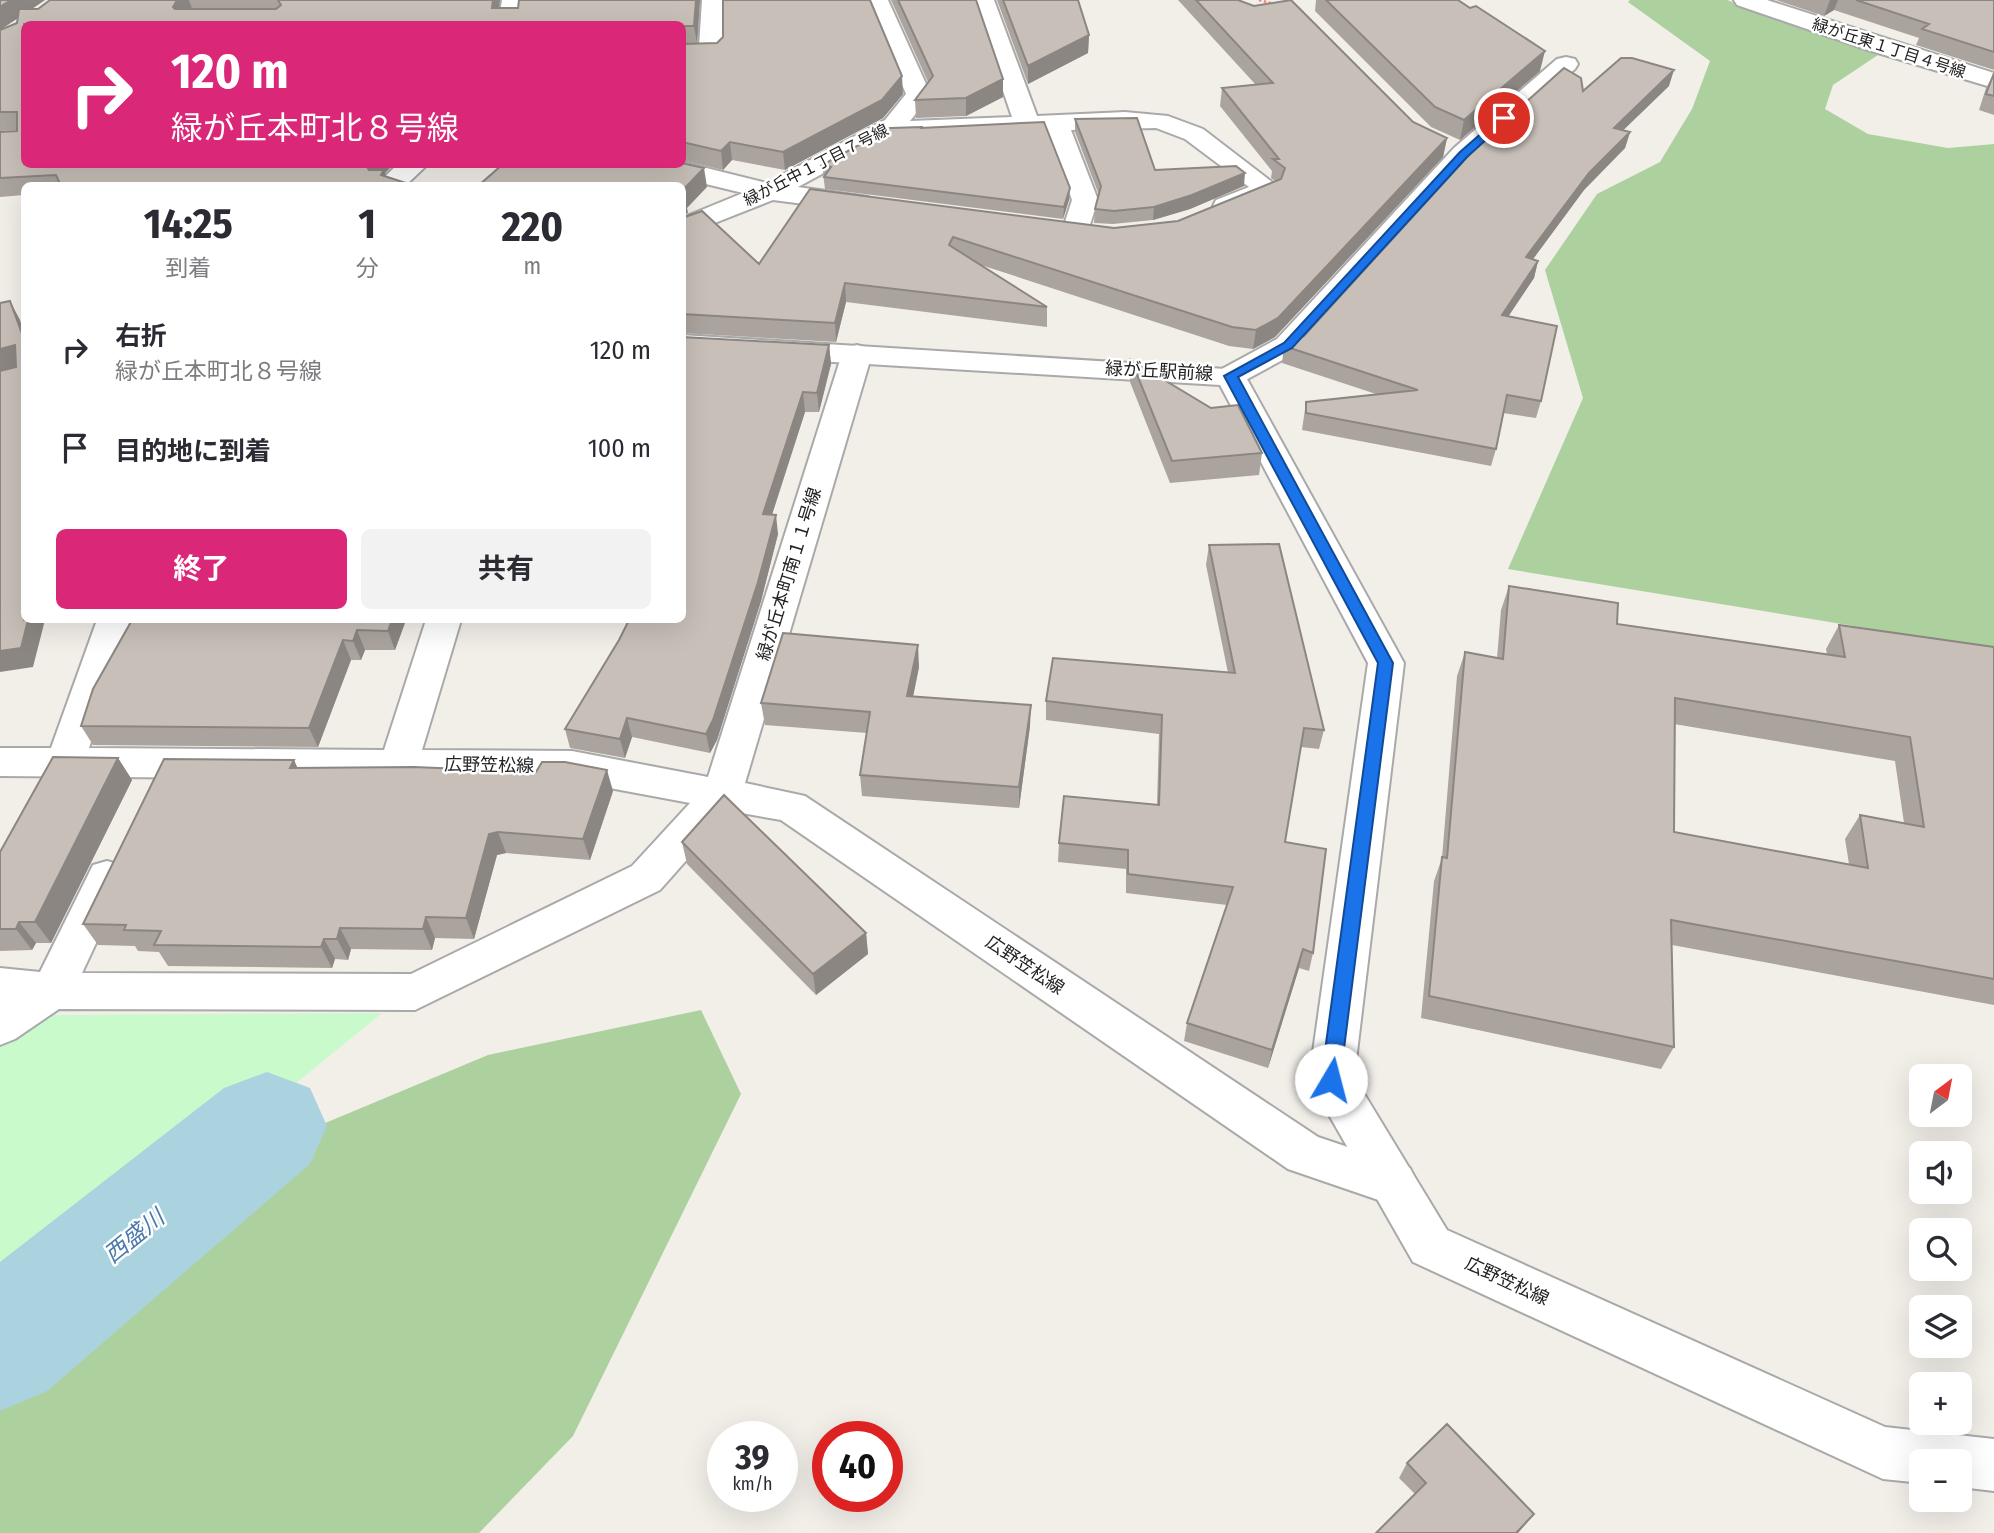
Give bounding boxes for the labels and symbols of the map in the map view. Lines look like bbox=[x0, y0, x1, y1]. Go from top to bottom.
street label: 緑が丘東１丁目４号線 bbox=[1810, 14, 1968, 82]
pin bbox=[1474, 88, 1534, 148]
street label: 緑が丘中１丁目７号線 bbox=[740, 120, 892, 210]
street label: 緑が丘駅前線 bbox=[1104, 357, 1214, 385]
street label: 緑が丘本町南１１号線 bbox=[752, 485, 826, 663]
street label: 広野笠松線 bbox=[444, 753, 534, 777]
street label: 広野笠松線 bbox=[982, 931, 1068, 999]
position arrow bbox=[1294, 1043, 1368, 1117]
north arrow bbox=[1909, 1064, 1972, 1127]
water label: 西盛川 bbox=[98, 1202, 172, 1269]
street label: 広野笠松線 bbox=[1462, 1252, 1552, 1310]
speed limit sign: 40 bbox=[812, 1421, 903, 1512]

